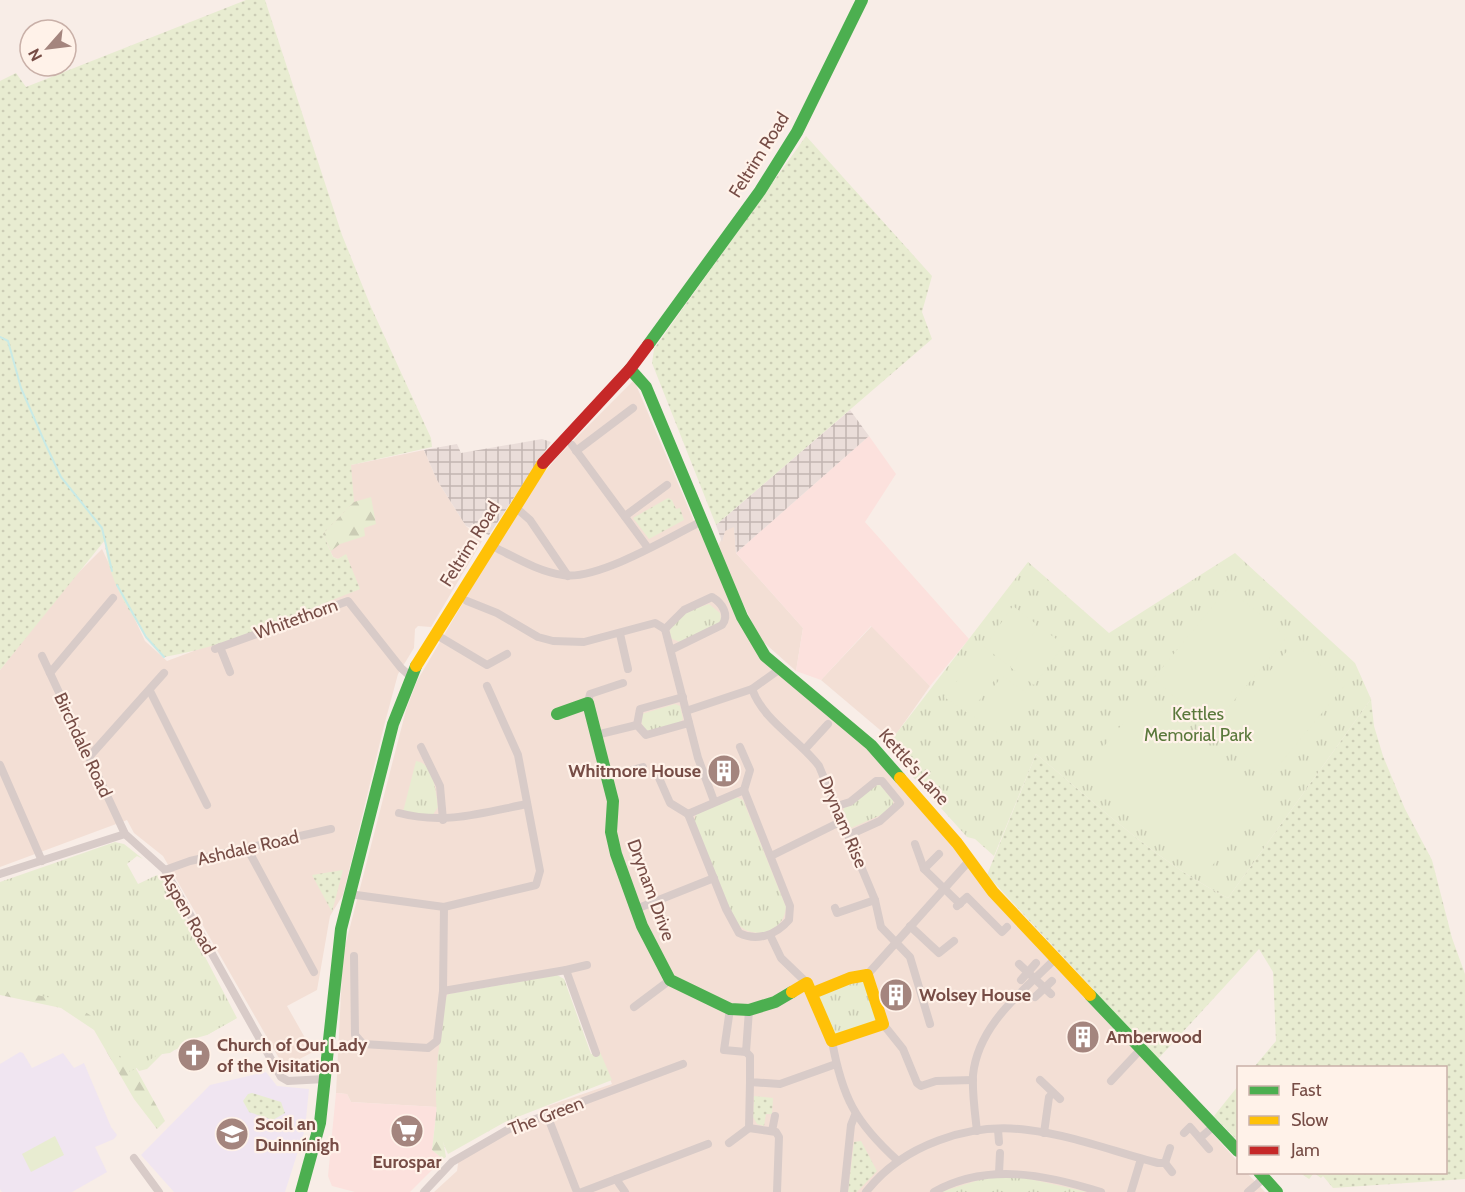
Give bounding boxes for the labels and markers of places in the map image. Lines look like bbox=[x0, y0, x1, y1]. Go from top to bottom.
building icon: Whitmore House bbox=[706, 753, 742, 789]
place label: Whitmore House bbox=[568, 760, 701, 782]
building icon: Wolsey House bbox=[878, 977, 914, 1013]
place label: Wolsey House bbox=[919, 984, 1031, 1006]
building icon: Amberwood bbox=[1065, 1019, 1101, 1055]
place label: Amberwood bbox=[1106, 1026, 1202, 1048]
place label: Church of Our Lady of the Visitation bbox=[217, 1034, 368, 1077]
church icon: Church of Our Lady of the Visitation bbox=[176, 1037, 212, 1073]
place label: Scoil an Duinnínigh bbox=[255, 1113, 340, 1156]
supermarket icon: Eurospar bbox=[389, 1113, 425, 1149]
school or university icon: Scoil an Duinnínigh bbox=[214, 1116, 250, 1152]
place label: Eurospar bbox=[373, 1151, 441, 1173]

